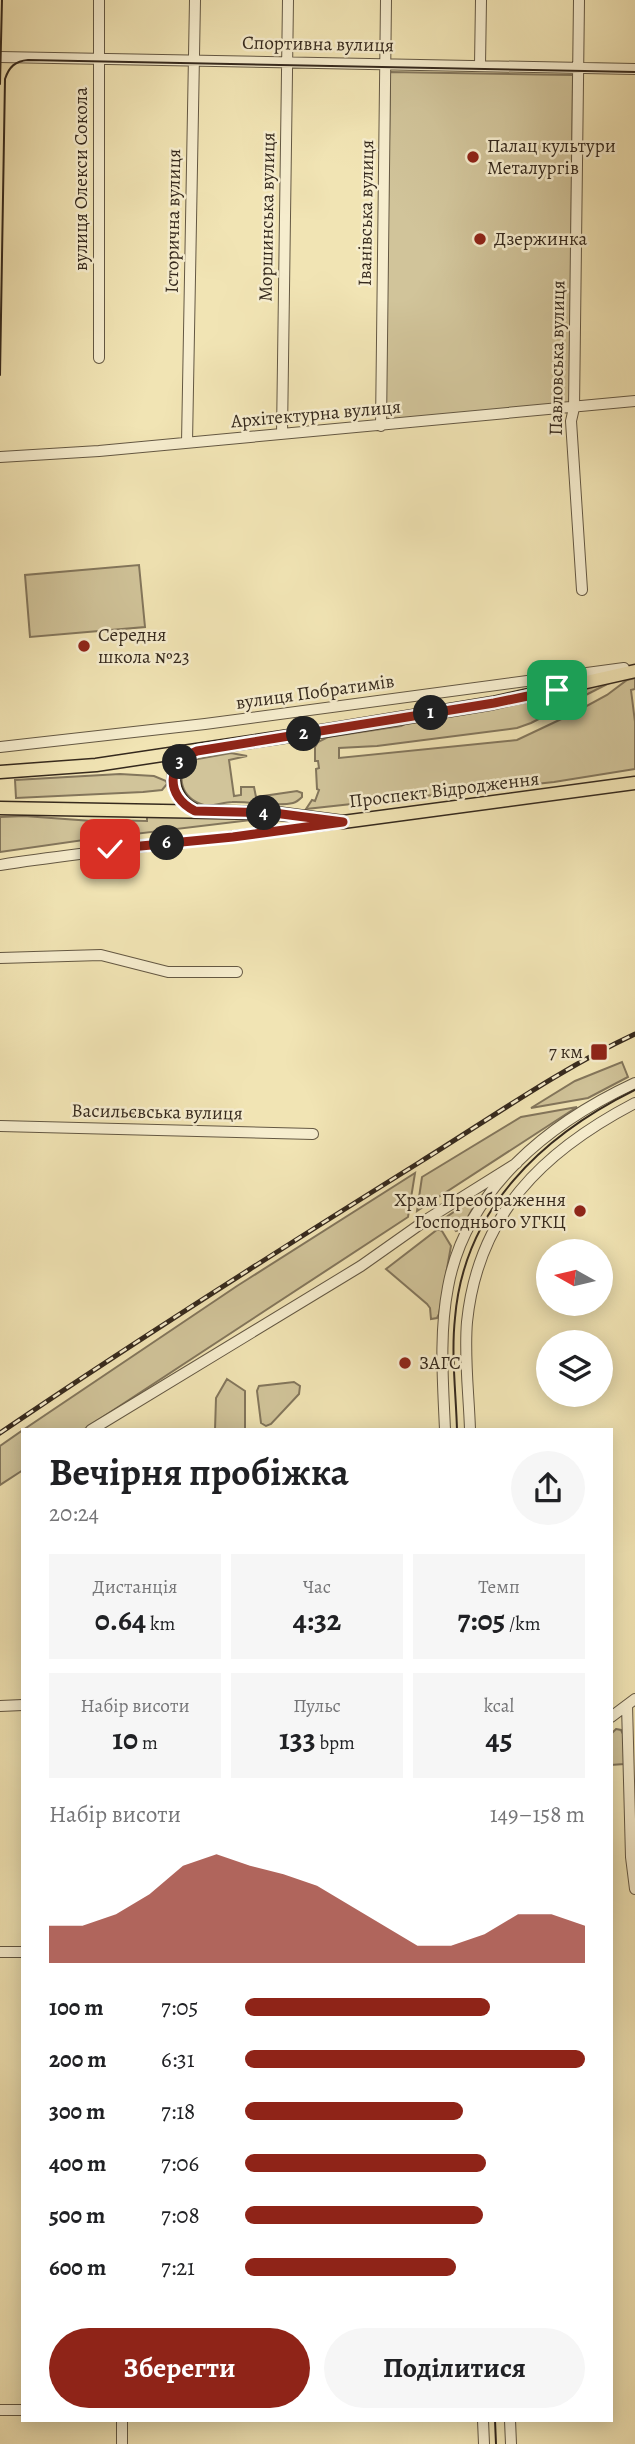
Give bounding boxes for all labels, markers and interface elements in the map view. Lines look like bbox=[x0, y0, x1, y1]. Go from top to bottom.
street label: Спортивна вулиця bbox=[242, 30, 394, 58]
street label: вулиця Олекси Сокола bbox=[68, 87, 94, 271]
street label: Моршинська вулиця bbox=[253, 132, 281, 302]
place label: Палац культури Металургів bbox=[487, 133, 616, 181]
street label: Іванівська вулиця bbox=[352, 140, 380, 286]
street label: Історична вулиця bbox=[159, 149, 187, 293]
marker: Палац культури Металургів bbox=[465, 149, 481, 165]
place label: Дзержинка bbox=[494, 226, 588, 252]
marker: Дзержинка bbox=[472, 231, 488, 247]
street label: Павловська вулиця bbox=[543, 280, 571, 436]
street label: Архітектурна вулиця bbox=[229, 394, 402, 434]
place label: Середня школа №23 bbox=[98, 622, 190, 670]
marker: Середня школа №23 bbox=[76, 638, 92, 654]
pin bbox=[527, 660, 587, 720]
street label: вулиця Побратимів bbox=[234, 668, 396, 716]
icon: arrive bbox=[538, 671, 576, 709]
pin: 1 bbox=[414, 696, 448, 730]
text: 1 bbox=[427, 699, 434, 725]
pin: 2 bbox=[286, 716, 322, 752]
text: 2 bbox=[299, 720, 308, 746]
pin: 3 bbox=[162, 744, 198, 780]
text: 3 bbox=[175, 748, 184, 774]
street label: Проспект Відродження bbox=[347, 765, 541, 815]
pin: 4 bbox=[246, 796, 282, 830]
text: 4 bbox=[259, 799, 268, 825]
pin bbox=[80, 819, 140, 879]
pin: 6 bbox=[150, 826, 184, 860]
text: 6 bbox=[162, 829, 171, 855]
icon: check bbox=[91, 830, 129, 868]
place label: 7 км bbox=[549, 1039, 583, 1065]
marker: 7 км bbox=[589, 1042, 609, 1062]
street label: Васильєвська вулиця bbox=[71, 1098, 243, 1126]
place label: Храм Преображення Господнього УГКЦ bbox=[394, 1187, 566, 1235]
marker: Храм Преображення Господнього УГКЦ bbox=[572, 1203, 588, 1219]
north arrow bbox=[536, 1239, 612, 1316]
map controls bbox=[536, 1239, 613, 1407]
button: layers bbox=[536, 1330, 613, 1407]
place label: ЗАГС bbox=[419, 1350, 461, 1376]
marker: ЗАГС bbox=[397, 1355, 413, 1371]
text: Вечірня пробіжка bbox=[49, 1446, 349, 1498]
button: share bbox=[511, 1451, 585, 1525]
text: 20:24 bbox=[49, 1498, 99, 1529]
text: Дистанція bbox=[93, 1574, 177, 1600]
text: Час bbox=[303, 1574, 331, 1600]
text: Темп bbox=[478, 1574, 520, 1600]
text: 0.64 bbox=[95, 1600, 146, 1640]
text: 4:32 bbox=[293, 1600, 341, 1640]
text: 7:05 bbox=[457, 1600, 505, 1640]
text: km bbox=[146, 1611, 175, 1637]
text: /km bbox=[505, 1611, 541, 1637]
text: Набір висоти bbox=[80, 1693, 190, 1719]
text: Пульс bbox=[293, 1693, 341, 1719]
text: kcal bbox=[484, 1693, 514, 1719]
text: 10 bbox=[112, 1719, 138, 1759]
text: 133 bbox=[279, 1719, 316, 1759]
text: 45 bbox=[486, 1719, 512, 1759]
text: m bbox=[138, 1730, 158, 1756]
text: bpm bbox=[316, 1730, 355, 1756]
text: Набір висоти bbox=[49, 1799, 181, 1830]
text: 149–158 m bbox=[490, 1799, 585, 1830]
text: 100 m bbox=[49, 1992, 104, 2023]
text: 7:05 bbox=[161, 1992, 198, 2023]
text: 200 m bbox=[49, 2044, 107, 2075]
text: 6:31 bbox=[161, 2044, 195, 2075]
text: 300 m bbox=[49, 2096, 105, 2127]
text: 7:18 bbox=[161, 2096, 195, 2127]
text: 400 m bbox=[49, 2148, 106, 2179]
text: 7:06 bbox=[161, 2148, 199, 2179]
text: 500 m bbox=[49, 2200, 105, 2231]
text: 7:08 bbox=[161, 2200, 200, 2231]
text: 600 m bbox=[49, 2252, 106, 2283]
text: 7:21 bbox=[161, 2252, 195, 2283]
button: Зберегти bbox=[49, 2328, 310, 2408]
button: Поділитися bbox=[324, 2328, 585, 2408]

